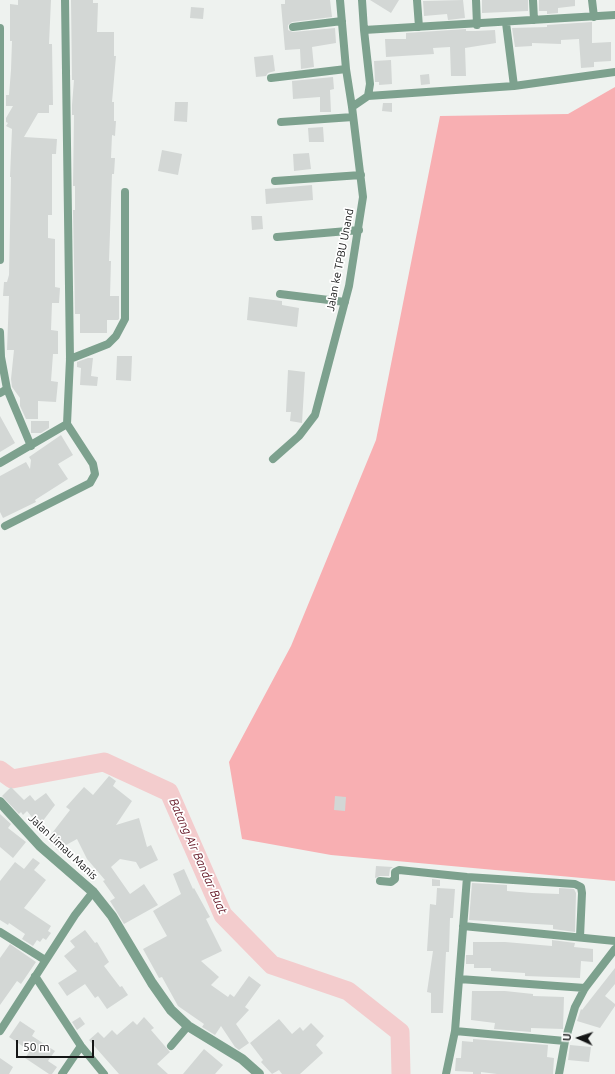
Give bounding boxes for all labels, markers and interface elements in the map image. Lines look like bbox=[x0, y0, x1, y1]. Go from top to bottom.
street label: Jalan ke TPBU Unand bbox=[324, 208, 356, 312]
water label: Batang Air Bandar Buat bbox=[166, 796, 230, 916]
street label: Jalan Limau Manis bbox=[26, 812, 100, 882]
north arrow bbox=[559, 1018, 599, 1058]
scale bar bbox=[18, 1032, 96, 1058]
text: U bbox=[561, 1033, 573, 1042]
text: 50 m bbox=[23, 1040, 50, 1053]

